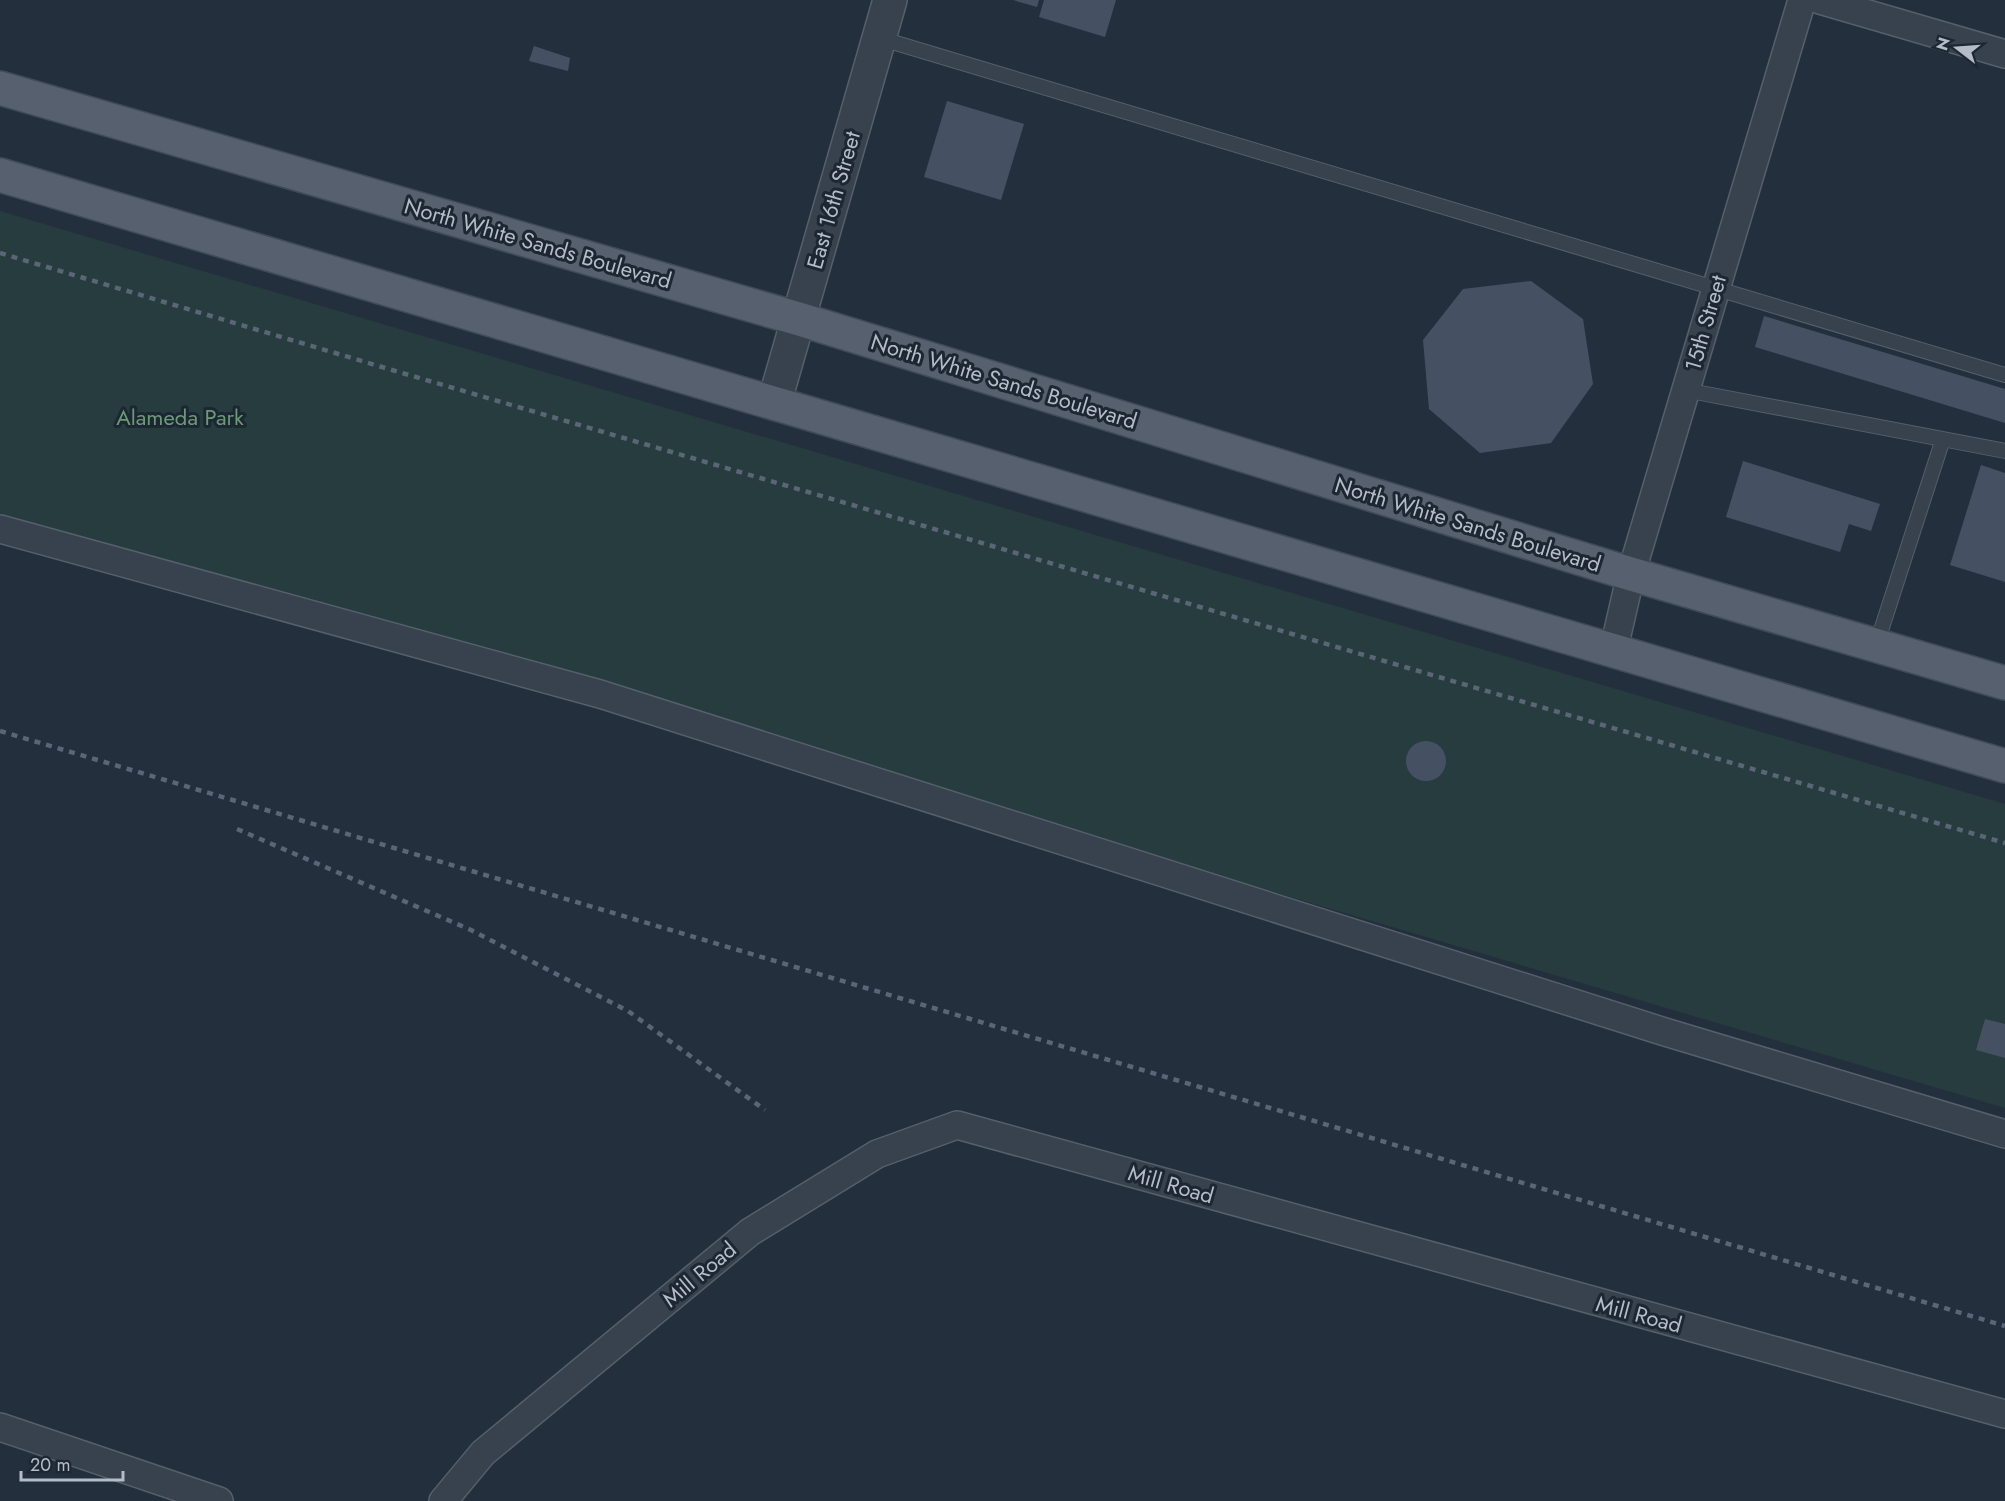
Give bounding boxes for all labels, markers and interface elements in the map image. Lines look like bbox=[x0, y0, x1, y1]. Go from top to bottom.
north arrow bbox=[1927, 18, 1987, 78]
text: N bbox=[1930, 34, 1956, 53]
street label: East 16th Street bbox=[798, 127, 868, 273]
street label: North White Sands Boulevard bbox=[401, 189, 675, 297]
street label: 15th Street bbox=[1676, 271, 1734, 375]
street label: North White Sands Boulevard bbox=[867, 325, 1141, 437]
park label: Alameda Park bbox=[116, 401, 244, 433]
street label: North White Sands Boulevard bbox=[1331, 468, 1605, 580]
street label: Mill Road bbox=[1124, 1157, 1218, 1211]
street label: Mill Road bbox=[655, 1234, 743, 1314]
street label: Mill Road bbox=[1592, 1287, 1686, 1341]
scale bar bbox=[21, 1444, 123, 1482]
text: 20 m bbox=[30, 1452, 70, 1478]

